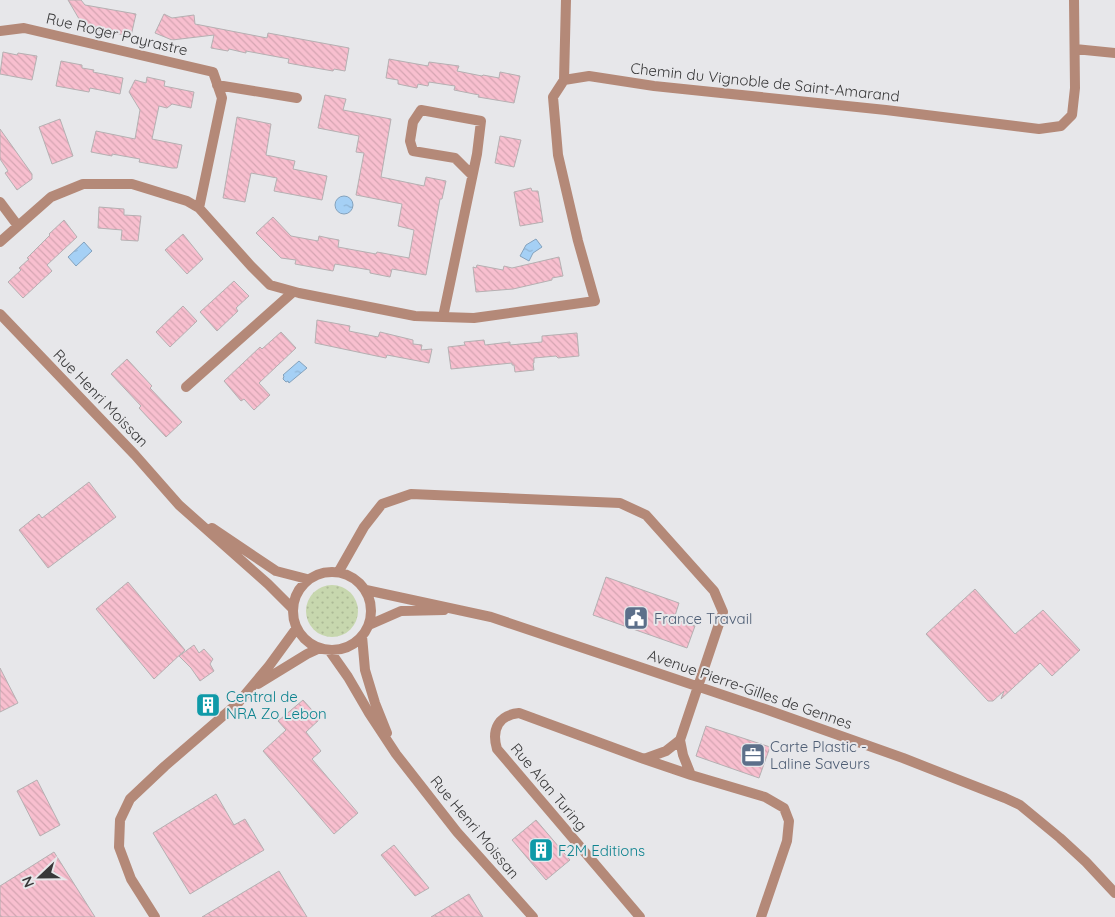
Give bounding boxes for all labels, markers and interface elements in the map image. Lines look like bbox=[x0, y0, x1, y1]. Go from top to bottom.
street label: Rue Roger Payrastre bbox=[44, 8, 190, 60]
street label: Chemin du Vignoble de Saint-Amarand bbox=[629, 58, 901, 106]
street label: Rue Henri Moissan bbox=[49, 345, 153, 451]
public building icon: France Travail bbox=[623, 605, 649, 631]
place label: France Travail bbox=[654, 609, 752, 628]
street label: Avenue Pierre-Gilles de Gennes bbox=[645, 645, 855, 733]
place label: Central de NRA Zo Lebon bbox=[226, 687, 327, 723]
building icon: Central de NRA Zo Lebon bbox=[195, 692, 221, 718]
place label: Carte Plastic - Laline Saveurs bbox=[770, 737, 870, 773]
street label: Rue Alan Turing bbox=[507, 739, 591, 835]
office icon: Carte Plastic - Laline Saveurs bbox=[740, 742, 766, 768]
street label: Rue Henri Moissan bbox=[426, 772, 524, 882]
building icon: F2M Editions bbox=[528, 837, 554, 863]
place label: F2M Editions bbox=[558, 841, 645, 860]
north arrow bbox=[15, 852, 65, 902]
text: N bbox=[18, 874, 38, 890]

